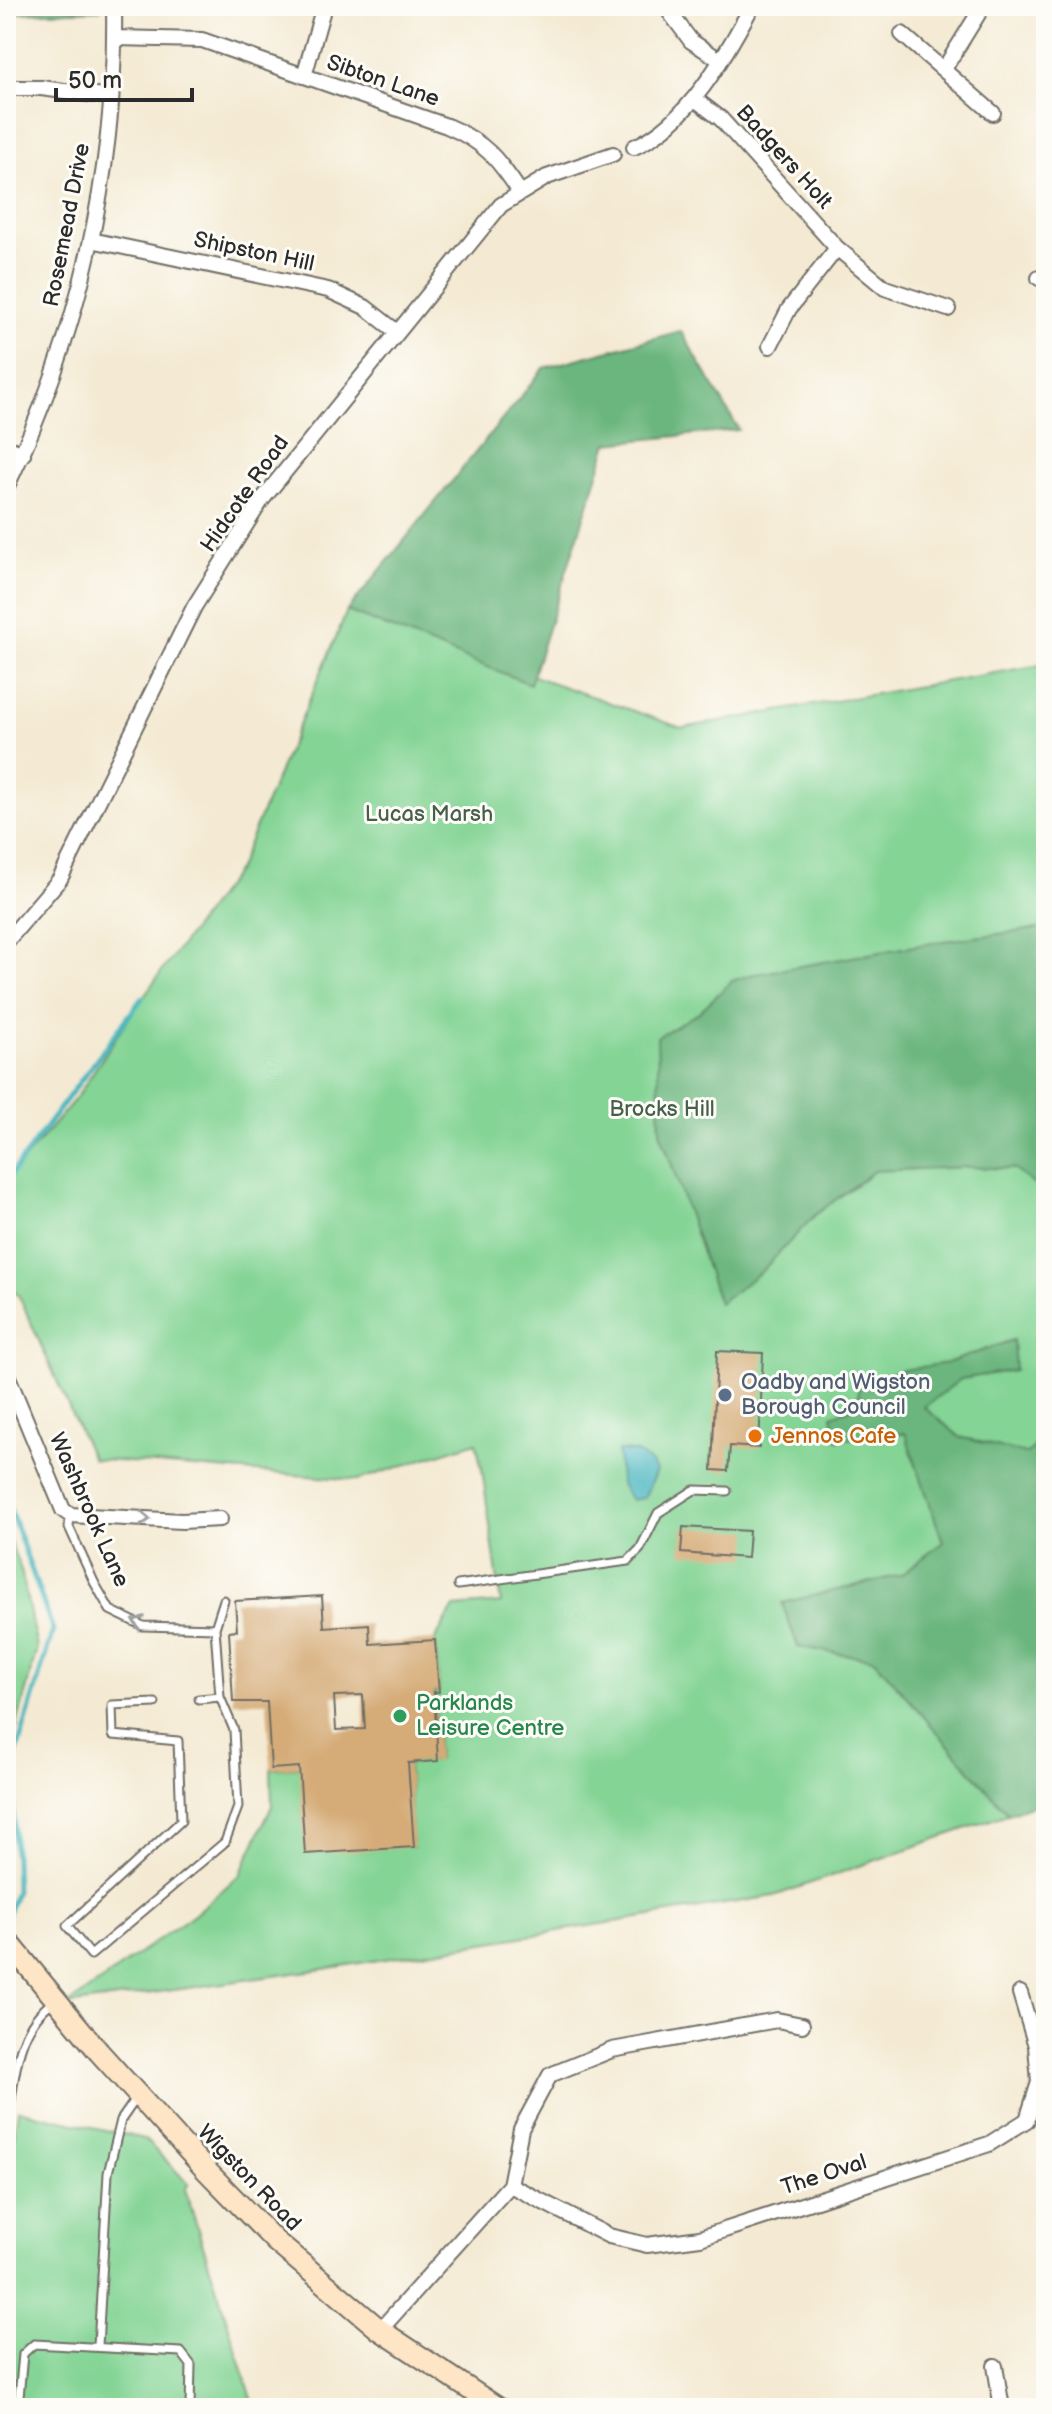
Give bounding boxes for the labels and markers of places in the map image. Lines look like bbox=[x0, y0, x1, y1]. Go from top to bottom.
place label: Oadby and Wigston Borough Council bbox=[741, 1369, 930, 1421]
marker: Oadby and Wigston Borough Council bbox=[716, 1386, 734, 1404]
place label: Jennos Cafe bbox=[771, 1423, 896, 1450]
marker: Jennos Cafe bbox=[746, 1427, 764, 1445]
place label: Parklands Leisure Centre bbox=[416, 1690, 564, 1742]
marker: Parklands Leisure Centre bbox=[391, 1707, 409, 1725]

